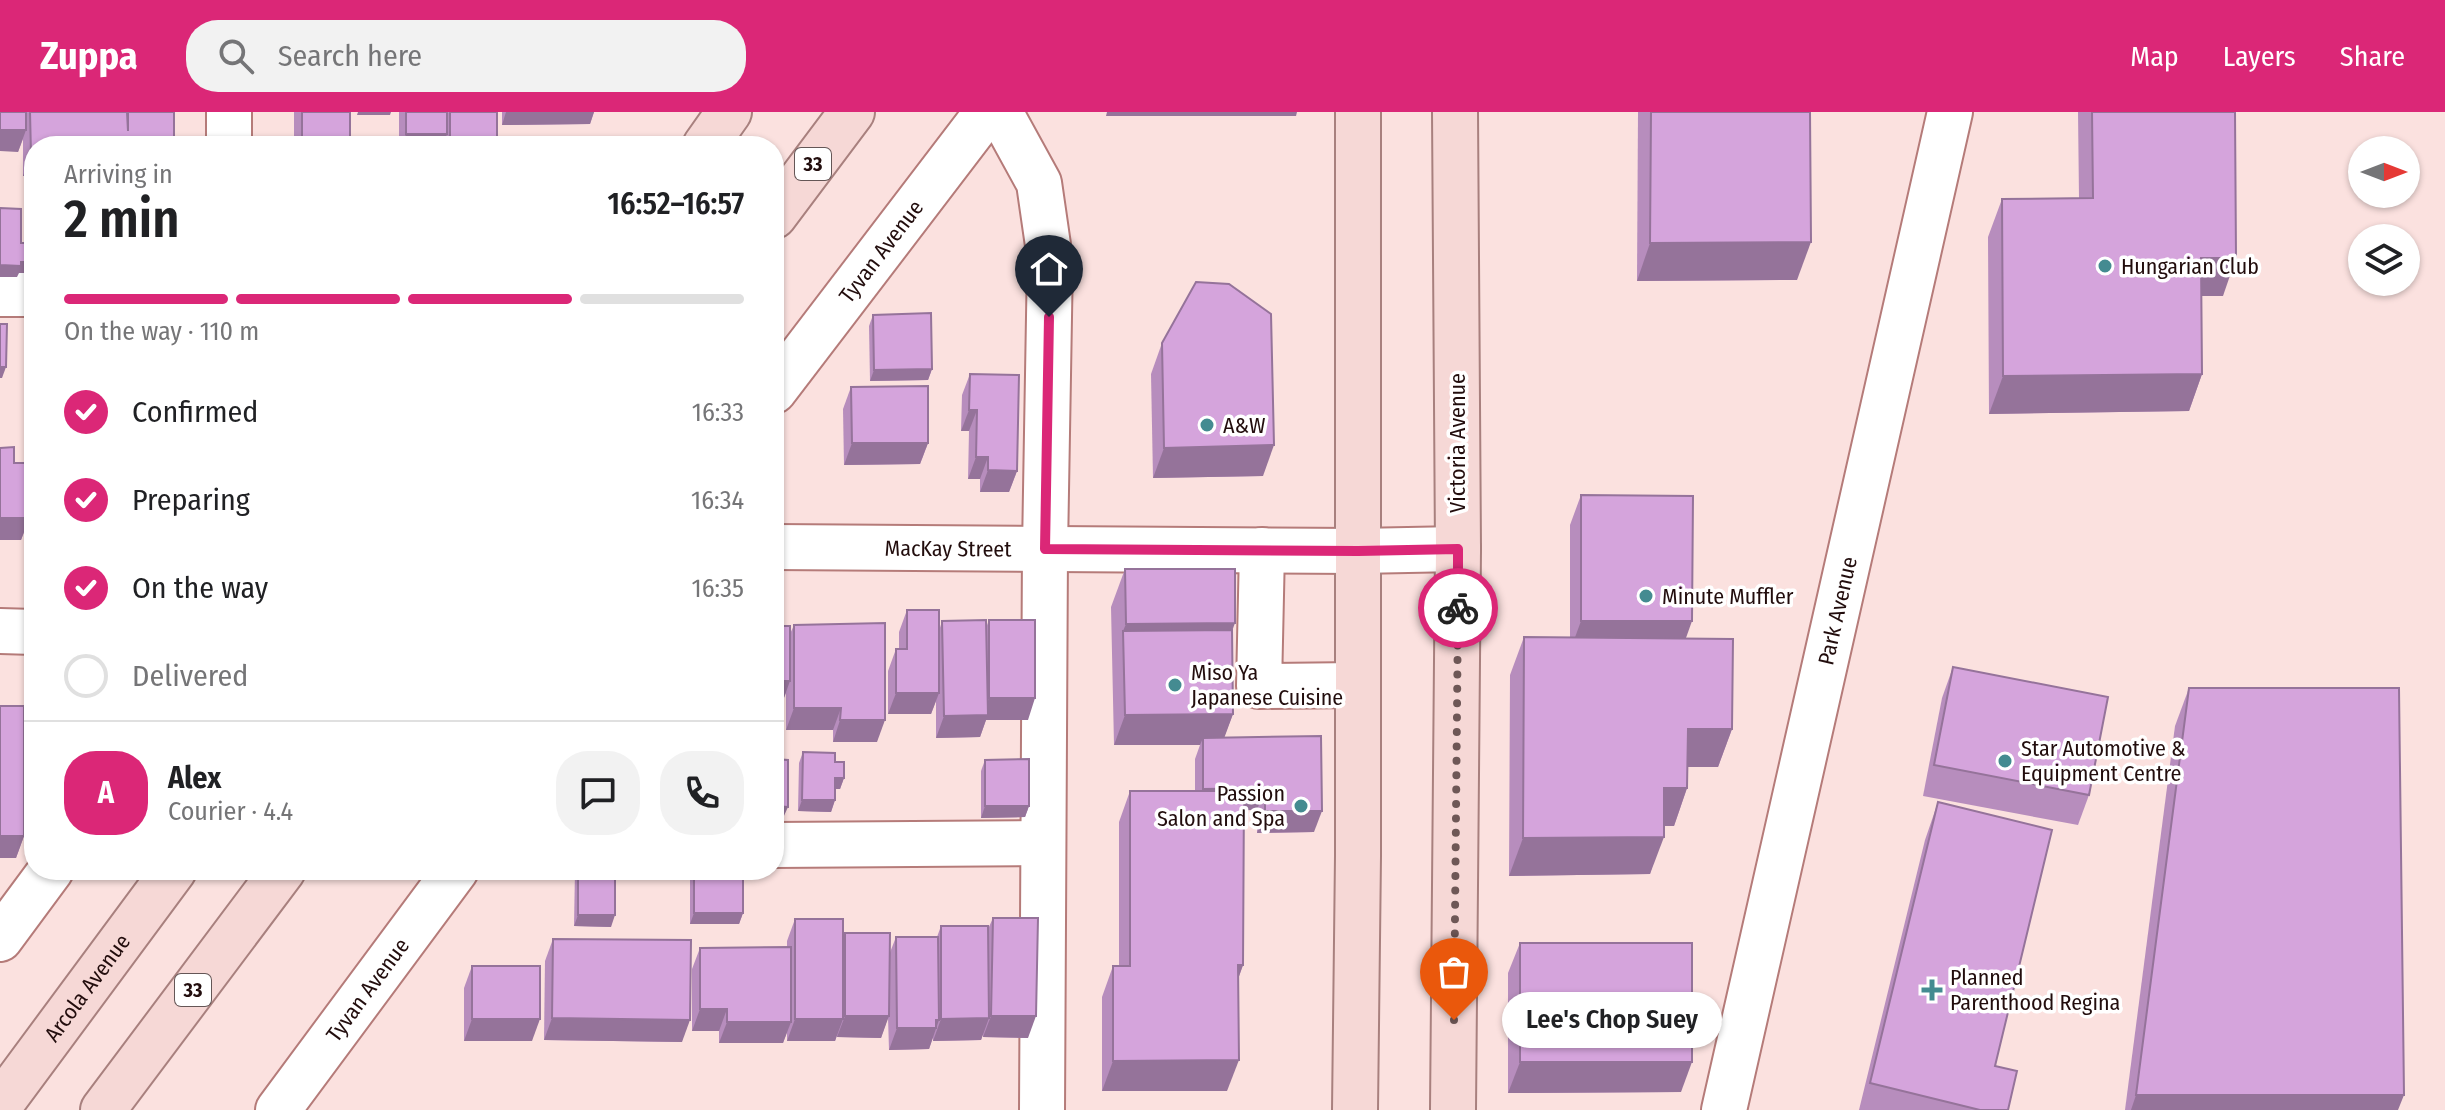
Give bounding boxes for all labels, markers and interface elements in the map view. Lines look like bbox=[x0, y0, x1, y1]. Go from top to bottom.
search box bbox=[186, 20, 746, 92]
text: Zuppa bbox=[40, 33, 138, 79]
icon: search bbox=[214, 34, 258, 78]
text: Search here bbox=[278, 38, 422, 74]
text: Map bbox=[2130, 40, 2179, 73]
text: Layers bbox=[2223, 40, 2296, 73]
text: Share bbox=[2340, 40, 2405, 73]
north arrow bbox=[2348, 136, 2420, 208]
map controls bbox=[2348, 136, 2420, 296]
road number: 33 bbox=[795, 148, 831, 180]
text: Arriving in bbox=[64, 159, 173, 190]
text: 16:52–16:57 bbox=[608, 186, 744, 222]
text: 2 min bbox=[64, 188, 180, 251]
street label: Tyvan Avenue bbox=[833, 194, 929, 308]
button: layers bbox=[2348, 224, 2420, 296]
pin bbox=[1015, 235, 1083, 317]
icon: home bbox=[1027, 247, 1071, 291]
place label: Hungarian Club bbox=[2121, 253, 2259, 280]
marker: Hungarian Club bbox=[2096, 257, 2114, 275]
text: On the way · 110 m bbox=[64, 316, 259, 347]
street label: Victoria Avenue bbox=[1444, 373, 1471, 513]
icon: check bbox=[64, 390, 108, 434]
text: Confirmed bbox=[132, 394, 258, 430]
text: 16:33 bbox=[692, 397, 744, 428]
place label: A&W bbox=[1223, 412, 1265, 439]
marker: A&W bbox=[1198, 416, 1216, 434]
icon: check bbox=[64, 478, 108, 522]
text: Preparing bbox=[132, 482, 250, 518]
text: 16:34 bbox=[691, 485, 744, 516]
street label: MacKay Street bbox=[884, 534, 1012, 562]
street label: Park Avenue bbox=[1812, 554, 1862, 667]
icon: check bbox=[64, 566, 108, 610]
courier bbox=[1418, 568, 1498, 648]
text: On the way bbox=[132, 570, 268, 606]
text: 16:35 bbox=[692, 573, 744, 604]
place label: Minute Muffler bbox=[1662, 583, 1794, 610]
icon: bike bbox=[1436, 586, 1480, 630]
marker: Minute Muffler bbox=[1637, 587, 1655, 605]
text: Delivered bbox=[132, 658, 248, 694]
place label: Miso Ya Japanese Cuisine bbox=[1191, 659, 1343, 711]
marker: Miso Ya Japanese Cuisine bbox=[1166, 676, 1184, 694]
place label: Star Automotive & Equipment Centre bbox=[2021, 735, 2186, 787]
button: chat bbox=[556, 751, 640, 835]
button: phone bbox=[660, 751, 744, 835]
marker: Star Automotive & Equipment Centre bbox=[1996, 752, 2014, 770]
text: Alex bbox=[168, 760, 221, 796]
text: A bbox=[98, 775, 114, 811]
place label: Passion Salon and Spa bbox=[1157, 780, 1285, 832]
text: Courier · 4.4 bbox=[168, 796, 293, 827]
marker: Passion Salon and Spa bbox=[1292, 797, 1310, 815]
street label: Arcola Avenue bbox=[38, 929, 136, 1047]
street label: Tyvan Avenue bbox=[320, 932, 415, 1047]
pin bbox=[1420, 938, 1488, 1020]
icon: bag bbox=[1432, 950, 1476, 994]
place label: Planned Parenthood Regina bbox=[1950, 964, 2120, 1016]
road number: 33 bbox=[175, 974, 211, 1006]
marker: Planned Parenthood Regina bbox=[1921, 979, 1943, 1001]
callout: Lee's Chop Suey bbox=[1502, 992, 1722, 1048]
text: Lee's Chop Suey bbox=[1526, 1004, 1698, 1035]

